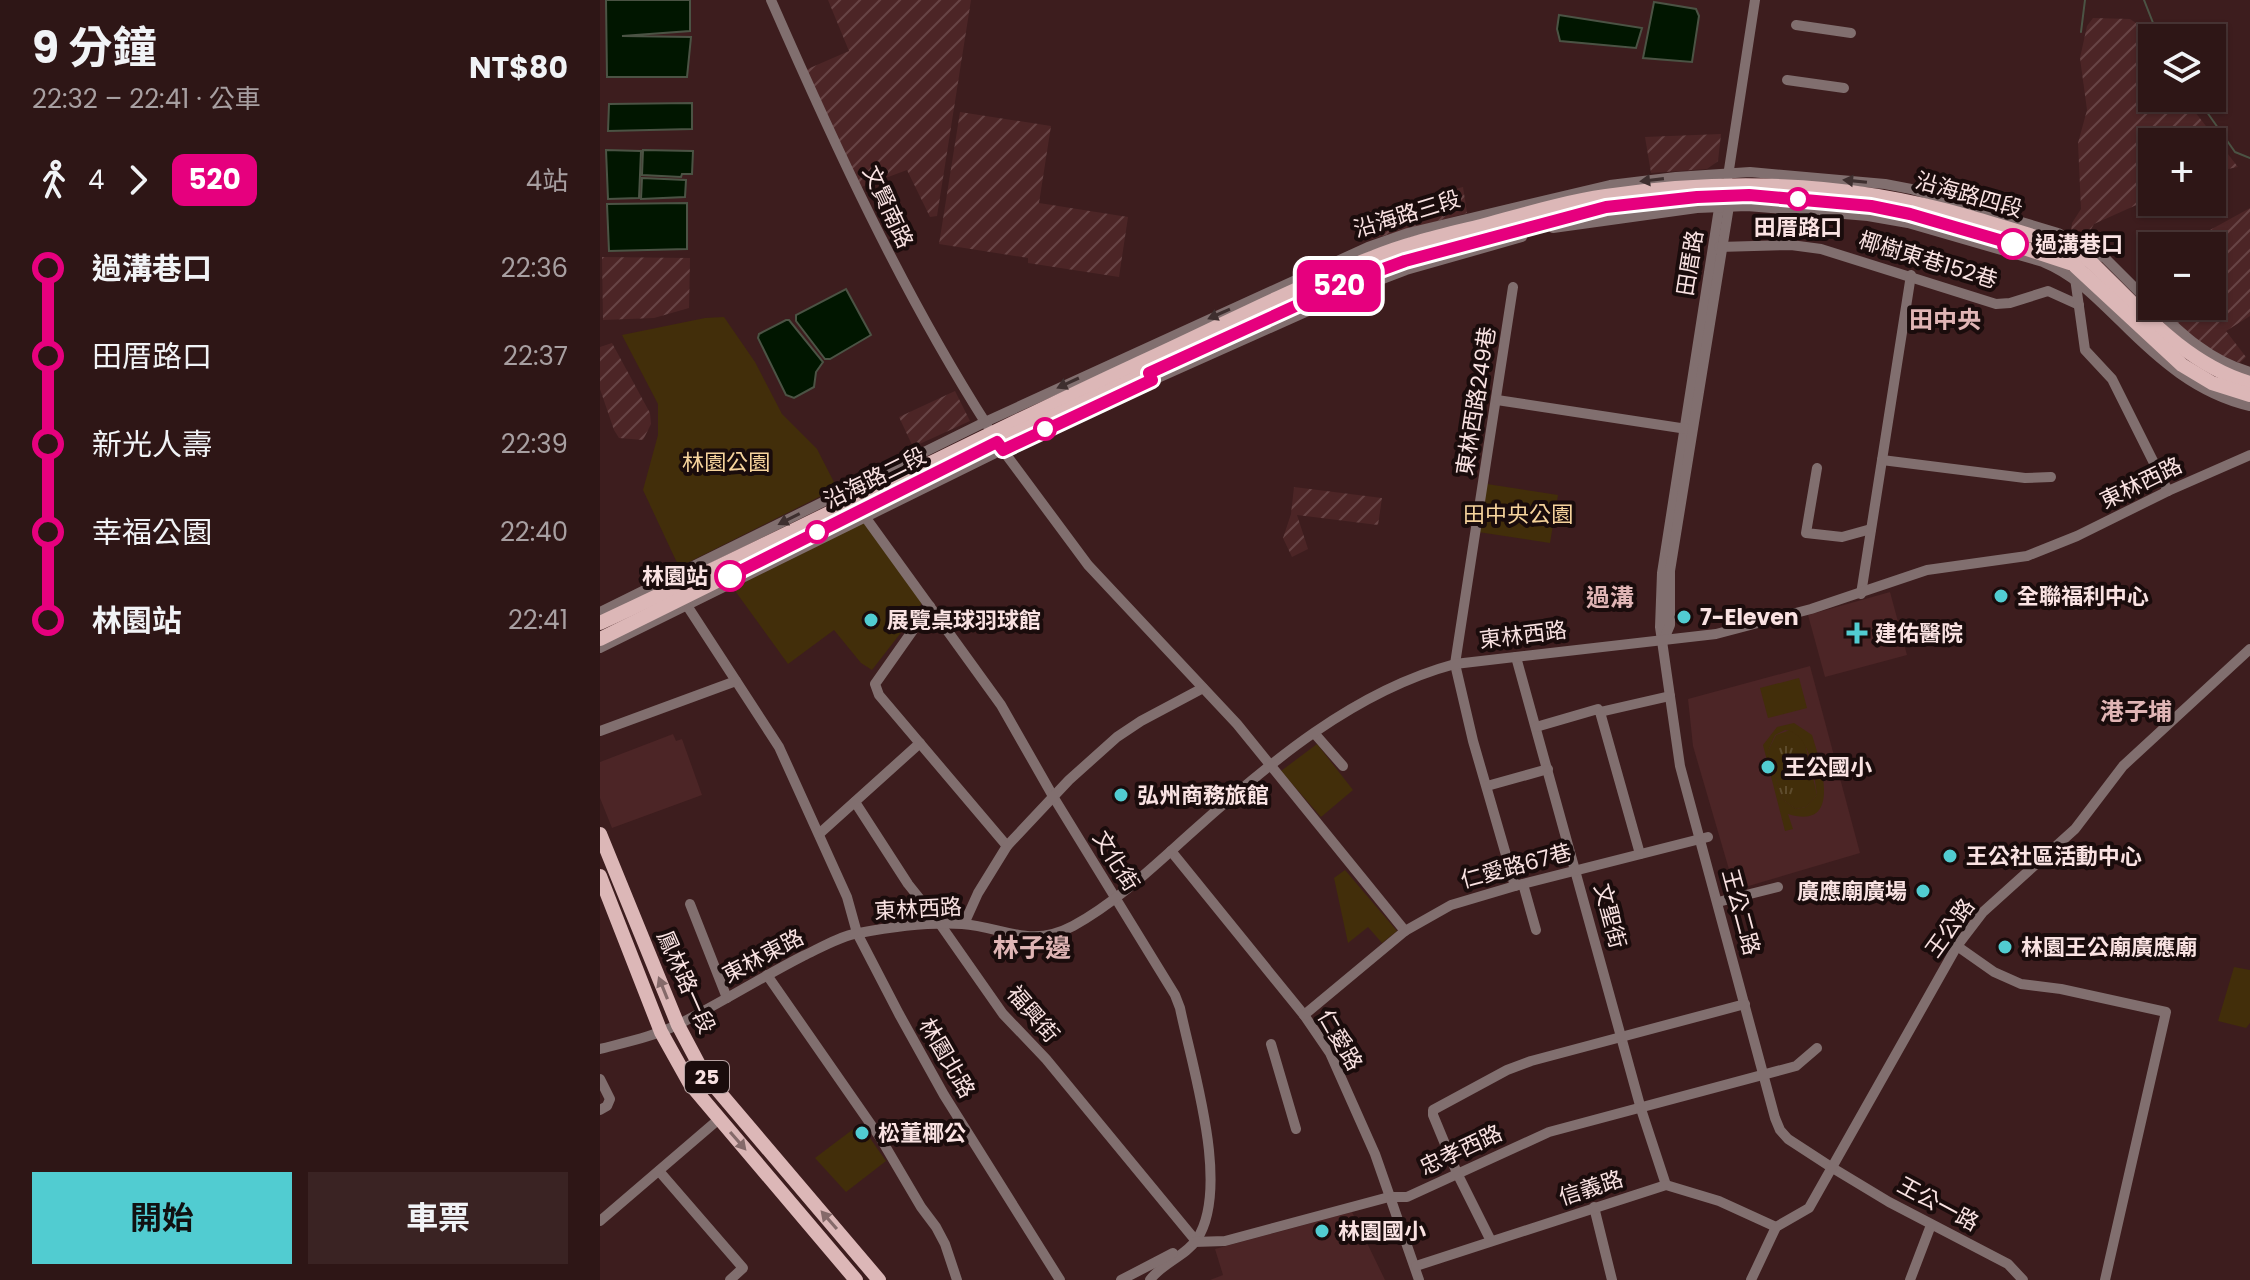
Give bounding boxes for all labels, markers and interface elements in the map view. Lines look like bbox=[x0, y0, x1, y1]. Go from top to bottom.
text: 9 分鐘 bbox=[32, 17, 156, 78]
map controls bbox=[2138, 24, 2226, 320]
button: layers bbox=[2138, 24, 2226, 112]
text: NT$80 bbox=[469, 46, 568, 89]
text: 22:32 – 22:41 · 公車 bbox=[32, 81, 261, 117]
button: + bbox=[2138, 128, 2226, 216]
icon: walk bbox=[32, 158, 76, 202]
icon: forward bbox=[116, 158, 160, 202]
text: 520 bbox=[188, 160, 241, 199]
street label: 文賢南路 bbox=[855, 161, 921, 253]
text: 4 bbox=[88, 162, 104, 198]
text: 4站 bbox=[526, 163, 568, 199]
street label: 沿海路四段 bbox=[1912, 165, 2026, 225]
one-way arrow bbox=[1639, 174, 1664, 187]
one-way arrow bbox=[1842, 174, 1867, 187]
street label: 沿海路三段 bbox=[1350, 183, 1464, 245]
marker: 田厝路口 bbox=[1787, 188, 1809, 210]
place label: 田厝路口 bbox=[1754, 212, 1842, 243]
street label: 椰樹東巷152巷 bbox=[1855, 224, 2001, 296]
street label: 田厝路 bbox=[1670, 228, 1710, 298]
marker: 過溝巷口 bbox=[1998, 229, 2028, 259]
place label: 過溝巷口 bbox=[2035, 229, 2123, 260]
button: − bbox=[2138, 232, 2226, 320]
text: 過溝巷口 bbox=[92, 247, 212, 290]
text: 22:36 bbox=[501, 250, 568, 286]
line badge: 520 bbox=[1293, 260, 1385, 312]
text: 520 bbox=[1313, 266, 1365, 305]
district label: 田中央 bbox=[1909, 303, 1981, 336]
one-way arrow bbox=[1207, 308, 1231, 321]
street label: 東林西路249巷 bbox=[1449, 324, 1503, 478]
text: 田厝路口 bbox=[92, 335, 212, 378]
text: 22:37 bbox=[503, 338, 568, 374]
one-way arrow bbox=[1057, 376, 1080, 390]
unlabelled marker bbox=[1034, 418, 1056, 440]
text: 新光人壽 bbox=[92, 423, 212, 466]
text: 22:39 bbox=[501, 426, 568, 462]
street label: 沿海路二段 bbox=[819, 440, 931, 516]
park label: 林園公園 bbox=[682, 447, 770, 478]
street label: 東林西路 bbox=[2095, 450, 2187, 516]
park label: 田中央公園 bbox=[1463, 499, 1573, 530]
text: 幸福公園 bbox=[92, 511, 212, 554]
one-way arrow bbox=[778, 512, 801, 525]
text: 22:40 bbox=[500, 514, 568, 550]
unlabelled marker bbox=[806, 521, 828, 543]
place label: 林園站 bbox=[642, 561, 708, 592]
marker: 林園站 bbox=[715, 561, 745, 591]
district label: 過溝 bbox=[1586, 581, 1634, 614]
place label: 全聯福利中心 bbox=[2017, 581, 2149, 612]
marker: 全聯福利中心 bbox=[1992, 587, 2010, 605]
text: 林園站 bbox=[92, 599, 182, 642]
text: 22:41 bbox=[508, 602, 568, 638]
place label: 7-Eleven bbox=[1700, 602, 1799, 633]
place label: 展覽桌球羽球館 bbox=[887, 605, 1041, 636]
marker: 7-Eleven bbox=[1675, 608, 1693, 626]
marker: 展覽桌球羽球館 bbox=[862, 611, 880, 629]
street label: 東林西路 bbox=[1477, 614, 1569, 656]
place label: 建佑醫院 bbox=[1875, 618, 1963, 649]
marker: 建佑醫院 bbox=[1846, 622, 1868, 644]
district label: 港子埔 bbox=[2100, 695, 2172, 728]
place label: 王公國小 bbox=[1784, 752, 1872, 783]
marker: 王公國小 bbox=[1759, 758, 1777, 776]
place label: 弘州商務旅館 bbox=[1137, 780, 1269, 811]
marker: 弘州商務旅館 bbox=[1112, 786, 1130, 804]
street label: 文化街 bbox=[1085, 825, 1147, 897]
street label: 仁愛路67巷 bbox=[1457, 836, 1575, 896]
place label: 王公社區活動中心 bbox=[1966, 841, 2142, 872]
marker: 王公社區活動中心 bbox=[1941, 847, 1959, 865]
street label: 王公二路 bbox=[1715, 865, 1767, 959]
place label: 廣應廟廣場 bbox=[1797, 876, 1907, 907]
street label: 文聖街 bbox=[1586, 880, 1634, 952]
marker: 廣應廟廣場 bbox=[1914, 882, 1932, 900]
street label: 東林西路 bbox=[873, 891, 963, 927]
street label: 王公路 bbox=[1918, 892, 1982, 964]
street label: 東林東路 bbox=[717, 922, 809, 990]
street label: 鳳林路一段 bbox=[649, 925, 723, 1039]
district label: 林子邊 bbox=[993, 930, 1071, 966]
place label: 林園王公廟廣應廟 bbox=[2021, 932, 2197, 963]
marker: 林園王公廟廣應廟 bbox=[1996, 938, 2014, 956]
one-way arrow bbox=[656, 976, 669, 1000]
street label: 福興街 bbox=[1000, 979, 1066, 1049]
street label: 仁愛路 bbox=[1310, 1004, 1370, 1076]
street label: 林園北路 bbox=[912, 1012, 982, 1104]
road number: 25 bbox=[685, 1061, 729, 1093]
street label: 忠孝西路 bbox=[1415, 1117, 1507, 1183]
place label: 松董椰公 bbox=[878, 1118, 966, 1149]
marker: 松董椰公 bbox=[853, 1124, 871, 1142]
one-way arrow bbox=[729, 1130, 746, 1150]
street label: 信義路 bbox=[1555, 1163, 1627, 1213]
street label: 王公一路 bbox=[1892, 1170, 1984, 1238]
button: 開始 bbox=[32, 1172, 292, 1264]
button: 車票 bbox=[308, 1172, 568, 1264]
one-way arrow bbox=[821, 1211, 838, 1231]
place label: 林園國小 bbox=[1338, 1216, 1426, 1247]
marker: 林園國小 bbox=[1313, 1222, 1331, 1240]

